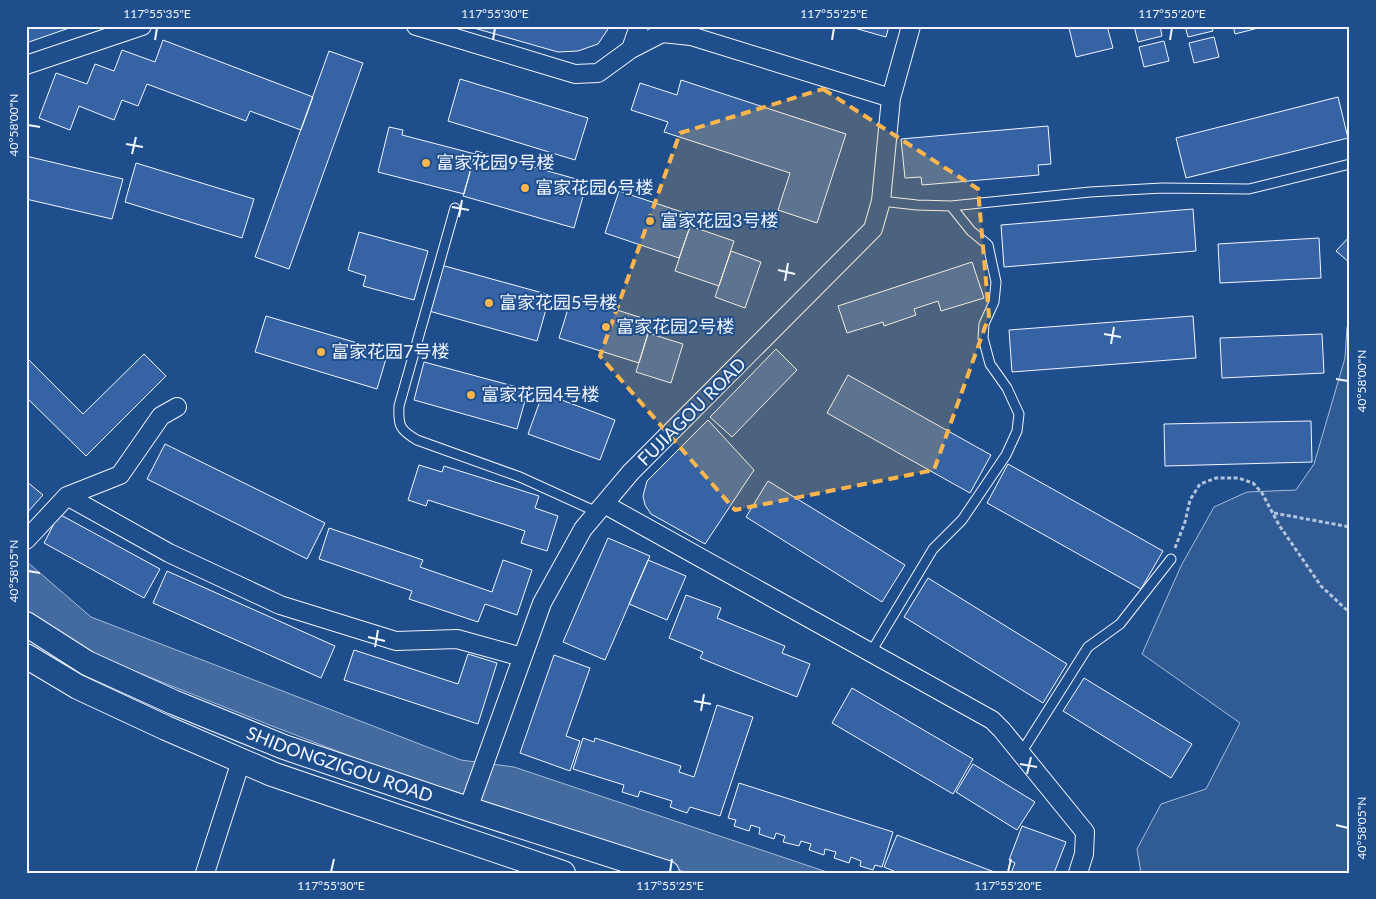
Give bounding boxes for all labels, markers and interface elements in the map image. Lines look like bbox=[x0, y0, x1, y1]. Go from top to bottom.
text: 117°55'35"E bbox=[123, 6, 191, 21]
text: 117°55'30"E bbox=[461, 6, 529, 21]
text: 117°55'25"E bbox=[800, 6, 868, 21]
text: 117°55'20"E bbox=[1138, 6, 1206, 21]
text: 40°58'00"N bbox=[6, 94, 21, 156]
place label: 富家花园9号楼 bbox=[436, 151, 554, 173]
marker: 富家花园9号楼 bbox=[420, 157, 432, 169]
place label: 富家花园6号楼 bbox=[535, 176, 653, 198]
marker: 富家花园6号楼 bbox=[519, 182, 531, 194]
place label: 富家花园3号楼 bbox=[660, 209, 778, 231]
marker: 富家花园3号楼 bbox=[644, 215, 656, 227]
place label: 富家花园5号楼 bbox=[499, 291, 617, 313]
marker: 富家花园5号楼 bbox=[483, 297, 495, 309]
place label: 富家花园2号楼 bbox=[616, 315, 734, 337]
marker: 富家花园2号楼 bbox=[600, 321, 612, 333]
place label: 富家花园7号楼 bbox=[331, 340, 449, 362]
marker: 富家花园7号楼 bbox=[315, 346, 327, 358]
text: 40°58'00"N bbox=[1354, 350, 1369, 412]
street label: FUJIAGOU ROAD bbox=[633, 353, 750, 470]
place label: 富家花园4号楼 bbox=[481, 383, 599, 405]
marker: 富家花园4号楼 bbox=[465, 389, 477, 401]
text: 40°58'05"N bbox=[6, 540, 21, 602]
street label: SHIDONGZIGOU ROAD bbox=[244, 721, 436, 806]
text: 40°58'05"N bbox=[1354, 797, 1369, 859]
text: 117°55'30"E bbox=[297, 878, 365, 893]
text: 117°55'25"E bbox=[636, 878, 704, 893]
text: 117°55'20"E bbox=[974, 878, 1042, 893]

